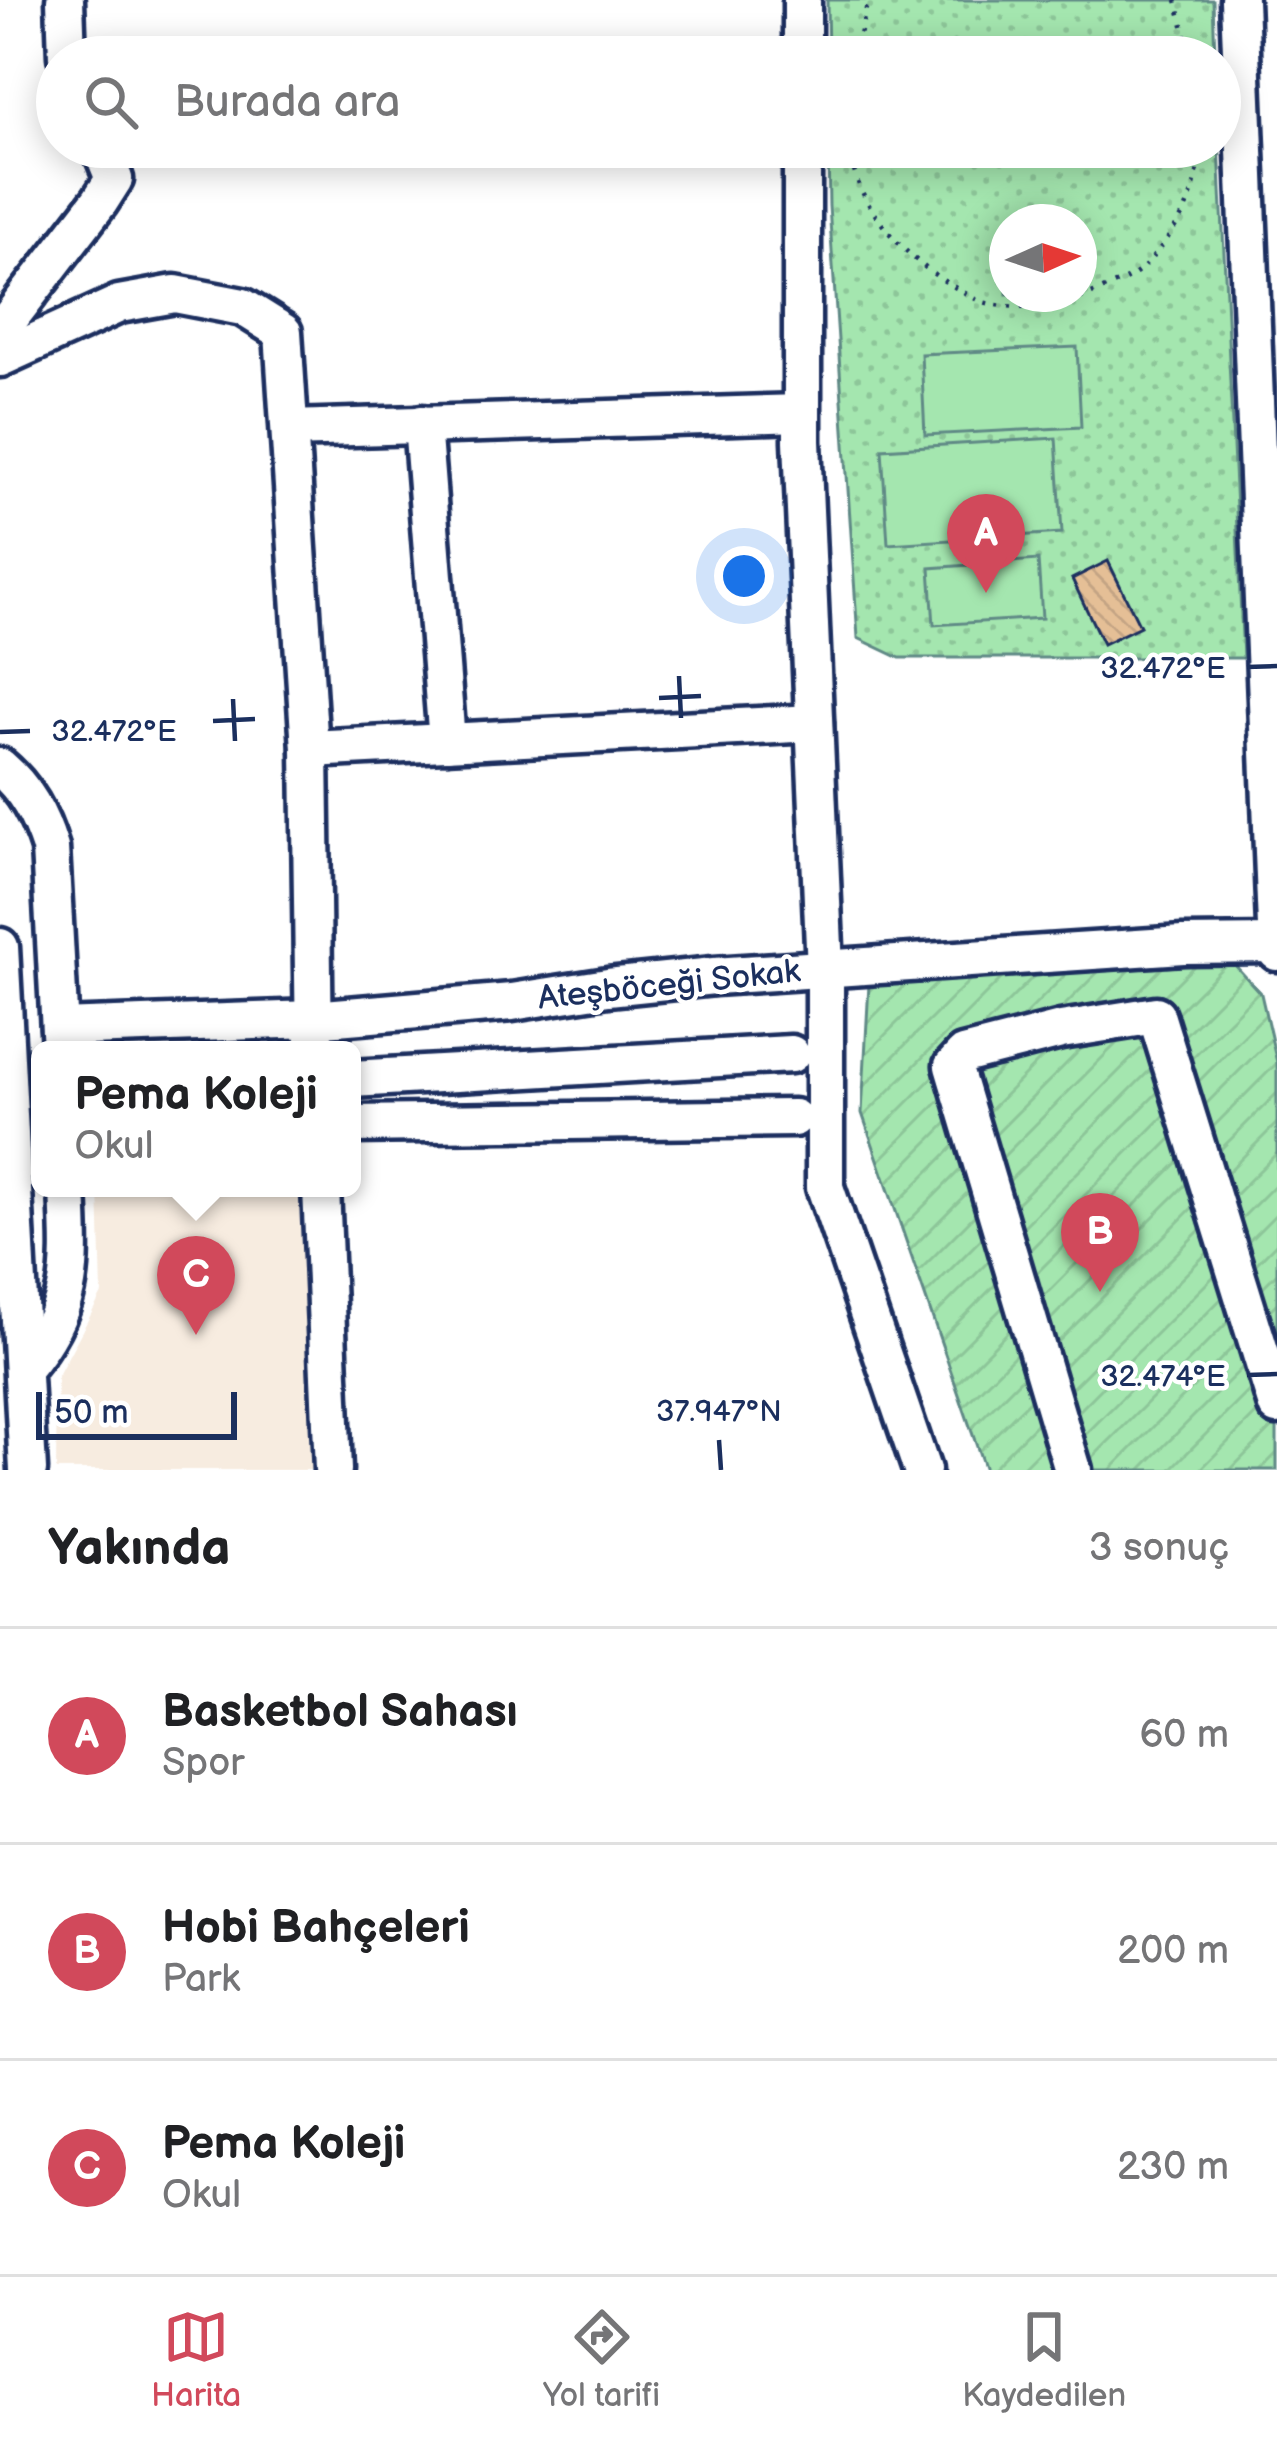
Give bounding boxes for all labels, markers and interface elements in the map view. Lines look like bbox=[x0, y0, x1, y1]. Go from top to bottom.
search box bbox=[36, 36, 1241, 168]
icon: search bbox=[78, 69, 144, 135]
text: Burada ara bbox=[174, 75, 400, 130]
north arrow bbox=[989, 204, 1097, 312]
pin: A bbox=[947, 494, 1025, 593]
your location bbox=[714, 546, 774, 606]
text: 32.472°E bbox=[1100, 651, 1226, 687]
text: 32.472°E bbox=[51, 714, 177, 750]
street label: Ateşböceği Sokak bbox=[536, 951, 803, 1019]
popup bbox=[31, 1041, 361, 1197]
text: Pema Koleji bbox=[74, 1068, 318, 1123]
text: Okul bbox=[74, 1123, 153, 1170]
pin: B bbox=[1061, 1193, 1139, 1292]
pin: C bbox=[157, 1236, 235, 1335]
text: 32.474°E bbox=[1100, 1359, 1226, 1395]
scale bar bbox=[36, 1386, 237, 1439]
text: 50 m bbox=[54, 1393, 129, 1433]
text: 37.947°N bbox=[656, 1394, 782, 1430]
text: Yakında bbox=[48, 1518, 231, 1579]
text: 3 sonuç bbox=[1089, 1525, 1229, 1572]
text: Basketbol Sahası bbox=[162, 1685, 518, 1740]
text: A bbox=[75, 1712, 99, 1759]
text: 60 m bbox=[1139, 1712, 1229, 1759]
text: Spor bbox=[162, 1740, 244, 1787]
text: Hobi Bahçeleri bbox=[162, 1901, 470, 1956]
text: B bbox=[73, 1928, 101, 1975]
text: 200 m bbox=[1117, 1928, 1229, 1975]
text: Park bbox=[162, 1956, 240, 2003]
text: Pema Koleji bbox=[162, 2117, 405, 2172]
text: C bbox=[73, 2144, 101, 2191]
text: 230 m bbox=[1117, 2144, 1229, 2191]
text: Okul bbox=[162, 2172, 241, 2219]
tab: Harita bbox=[151, 2304, 241, 2416]
tab: Yol tarifi bbox=[543, 2304, 660, 2416]
tab: Kaydedilen bbox=[962, 2304, 1126, 2416]

